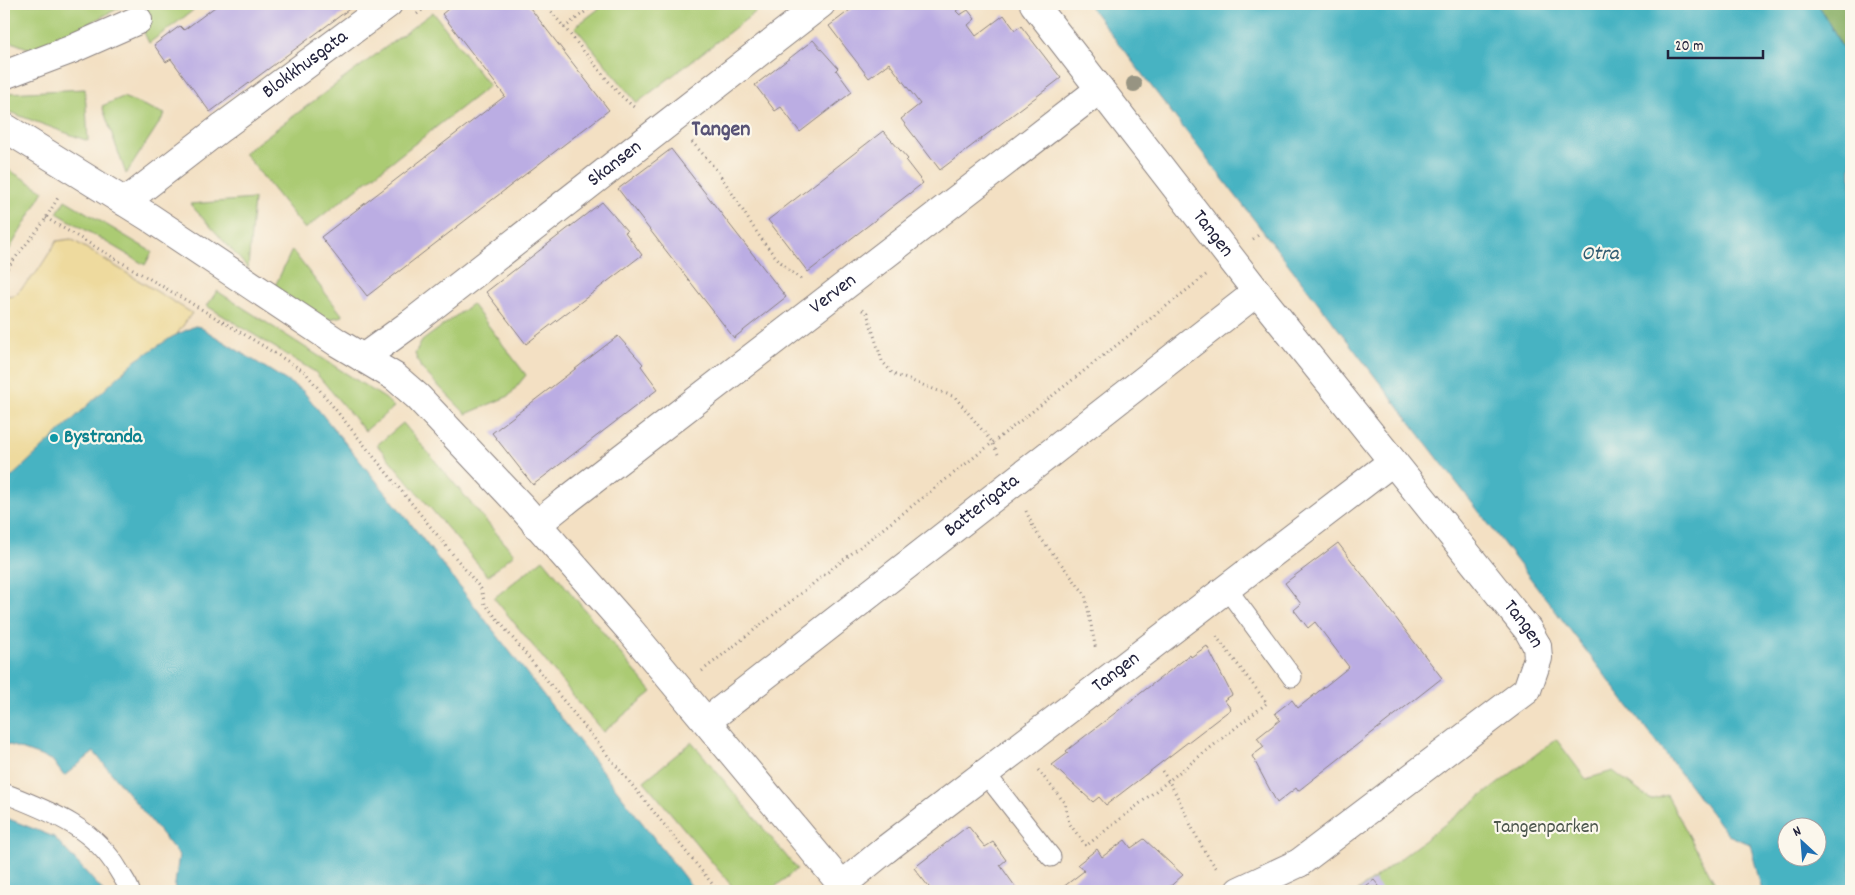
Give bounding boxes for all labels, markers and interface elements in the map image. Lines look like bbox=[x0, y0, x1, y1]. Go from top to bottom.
street label: Blokkhusgata bbox=[257, 23, 355, 106]
scale bar bbox=[1668, 28, 1762, 60]
text: 20 m bbox=[1675, 36, 1703, 58]
district label: Tangen bbox=[692, 115, 750, 146]
street label: Skansen bbox=[582, 134, 648, 194]
street label: Tangen bbox=[1185, 204, 1240, 264]
water label: Otra bbox=[1581, 240, 1620, 270]
street label: Verven bbox=[804, 267, 863, 322]
place label: Bystranda bbox=[64, 424, 143, 452]
marker: Bystranda bbox=[48, 432, 60, 444]
street label: Batterigata bbox=[939, 468, 1026, 545]
street label: Tangen bbox=[1496, 595, 1550, 654]
street label: Tangen bbox=[1087, 645, 1146, 700]
park label: Tangenparken bbox=[1493, 814, 1599, 842]
north arrow bbox=[1778, 818, 1828, 868]
text: N bbox=[1790, 822, 1805, 843]

